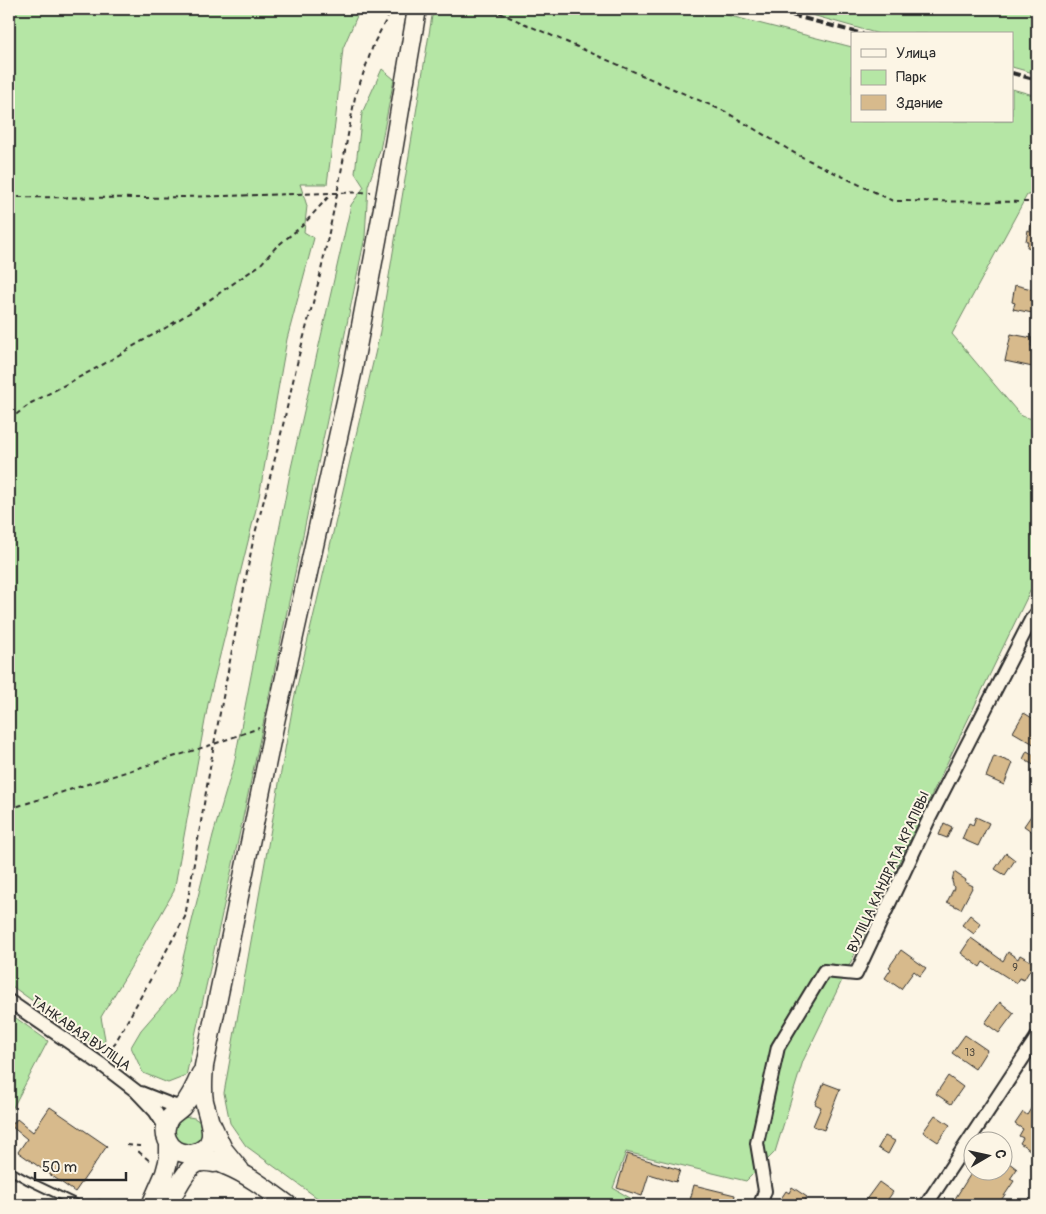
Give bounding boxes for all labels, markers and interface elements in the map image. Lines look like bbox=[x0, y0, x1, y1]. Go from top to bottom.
legend bbox=[851, 32, 1014, 122]
text: Улица bbox=[896, 44, 936, 63]
text: Парк bbox=[896, 68, 927, 87]
text: Здание bbox=[896, 94, 943, 113]
street label: ВУЛІЦА КАНДРАТА КРАПІВЫ bbox=[844, 789, 933, 955]
house number: 9 bbox=[1012, 961, 1018, 974]
street label: ТАНКАВАЯ ВУЛІЦА bbox=[27, 992, 134, 1074]
house number: 13 bbox=[965, 1046, 975, 1059]
north arrow bbox=[964, 1132, 1014, 1182]
text: С bbox=[991, 1148, 1009, 1160]
scale bar bbox=[35, 1149, 126, 1181]
text: 50 m bbox=[42, 1158, 77, 1177]

